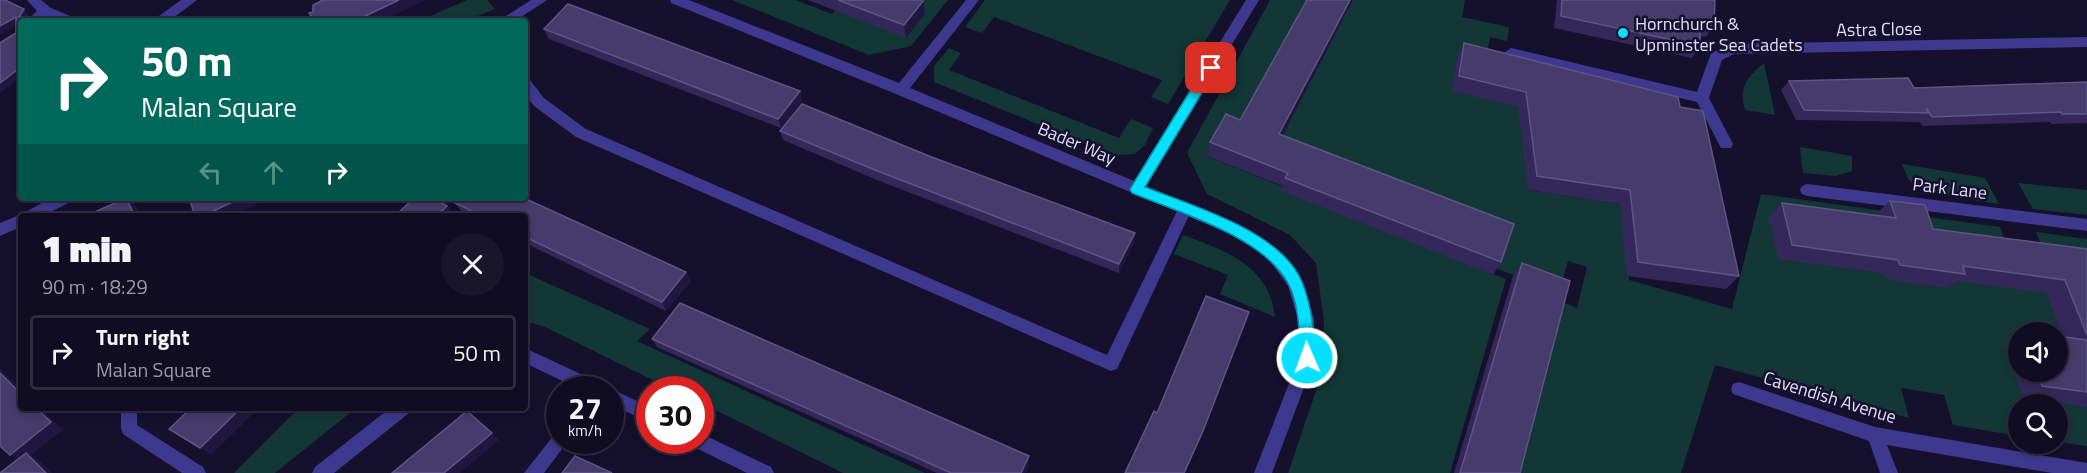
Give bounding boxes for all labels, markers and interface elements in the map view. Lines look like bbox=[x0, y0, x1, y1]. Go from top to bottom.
place label: Hornchurch & Upminster Sea Cadets bbox=[1635, 10, 1803, 58]
street label: Astra Close bbox=[1836, 15, 1922, 43]
marker: Hornchurch & Upminster Sea Cadets bbox=[1616, 26, 1630, 40]
text: 50 m bbox=[141, 28, 233, 92]
icon: right bbox=[42, 42, 120, 120]
pin bbox=[1185, 42, 1236, 93]
icon: arrive bbox=[1194, 51, 1227, 84]
text: Malan Square bbox=[141, 86, 297, 127]
street label: Bader Way bbox=[1034, 115, 1120, 172]
icon: left bbox=[194, 156, 227, 189]
icon: ahead bbox=[257, 156, 290, 189]
icon: right bbox=[320, 156, 353, 189]
street label: Park Lane bbox=[1911, 170, 1989, 206]
text: 1 min bbox=[42, 221, 131, 276]
button: close bbox=[441, 233, 504, 296]
text: 90 m · 18:29 bbox=[42, 271, 148, 302]
text: Turn right bbox=[96, 320, 190, 354]
map controls bbox=[2008, 322, 2068, 454]
button: sound bbox=[2008, 322, 2068, 382]
position arrow bbox=[1275, 326, 1339, 390]
icon: right bbox=[45, 336, 78, 369]
text: 50 m bbox=[453, 336, 501, 370]
text: Malan Square bbox=[96, 354, 211, 385]
street label: Cavendish Avenue bbox=[1760, 364, 1900, 430]
speed limit sign: 30 bbox=[636, 376, 714, 454]
text: 27 bbox=[568, 385, 602, 431]
button: search bbox=[2008, 394, 2068, 454]
text: km/h bbox=[568, 419, 602, 442]

